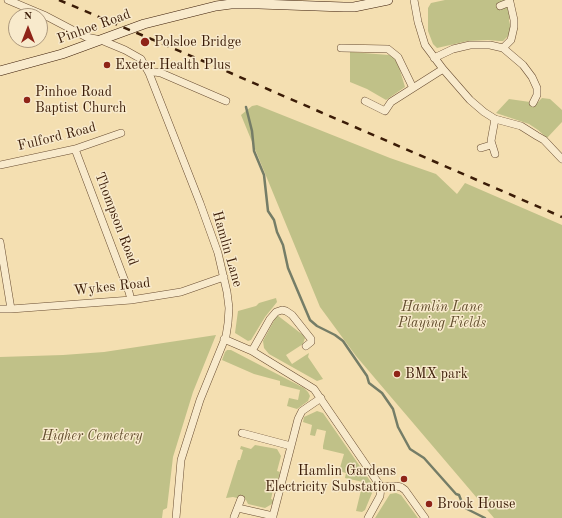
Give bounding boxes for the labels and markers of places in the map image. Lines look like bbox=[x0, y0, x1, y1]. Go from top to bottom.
place label: Polsloe Bridge bbox=[154, 34, 241, 50]
marker: Polsloe Bridge bbox=[139, 36, 151, 48]
place label: Exeter Health Plus bbox=[115, 57, 230, 73]
marker: Exeter Health Plus bbox=[102, 60, 112, 70]
place label: Pinhoe Road Baptist Church bbox=[35, 84, 126, 116]
marker: Pinhoe Road Baptist Church bbox=[22, 95, 32, 105]
place label: BMX park bbox=[405, 366, 468, 382]
marker: BMX park bbox=[392, 369, 402, 379]
place label: Hamlin Gardens Electricity Substation bbox=[265, 463, 396, 496]
marker: Hamlin Gardens Electricity Substation bbox=[399, 474, 409, 484]
place label: Brook House bbox=[437, 496, 515, 512]
marker: Brook House bbox=[424, 499, 434, 509]

